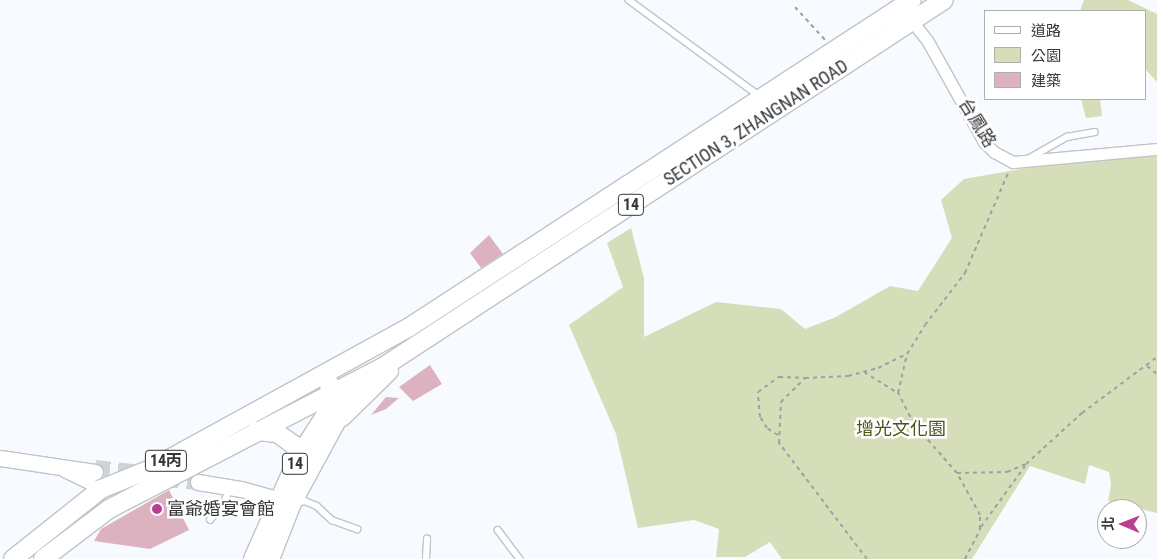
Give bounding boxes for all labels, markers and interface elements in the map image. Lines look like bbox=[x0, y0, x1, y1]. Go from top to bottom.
legend bbox=[984, 10, 1147, 100]
text: 道路 bbox=[1031, 22, 1061, 40]
text: 公園 bbox=[1031, 47, 1061, 65]
street label: SECTION 3, ZHANGNAN ROAD bbox=[660, 55, 852, 191]
text: 建築 bbox=[1031, 72, 1061, 90]
street label: 台鳳路 bbox=[954, 94, 1000, 152]
road number: 14 bbox=[617, 192, 645, 218]
park label: 增光文化園 bbox=[856, 418, 946, 440]
road number: 14丙 bbox=[145, 448, 187, 474]
road number: 14 bbox=[281, 450, 309, 478]
place label: 富爺婚宴會館 bbox=[167, 498, 275, 520]
north arrow bbox=[1097, 499, 1147, 549]
marker: 富爺婚宴會館 bbox=[151, 503, 163, 515]
text: 北 bbox=[1100, 517, 1116, 531]

